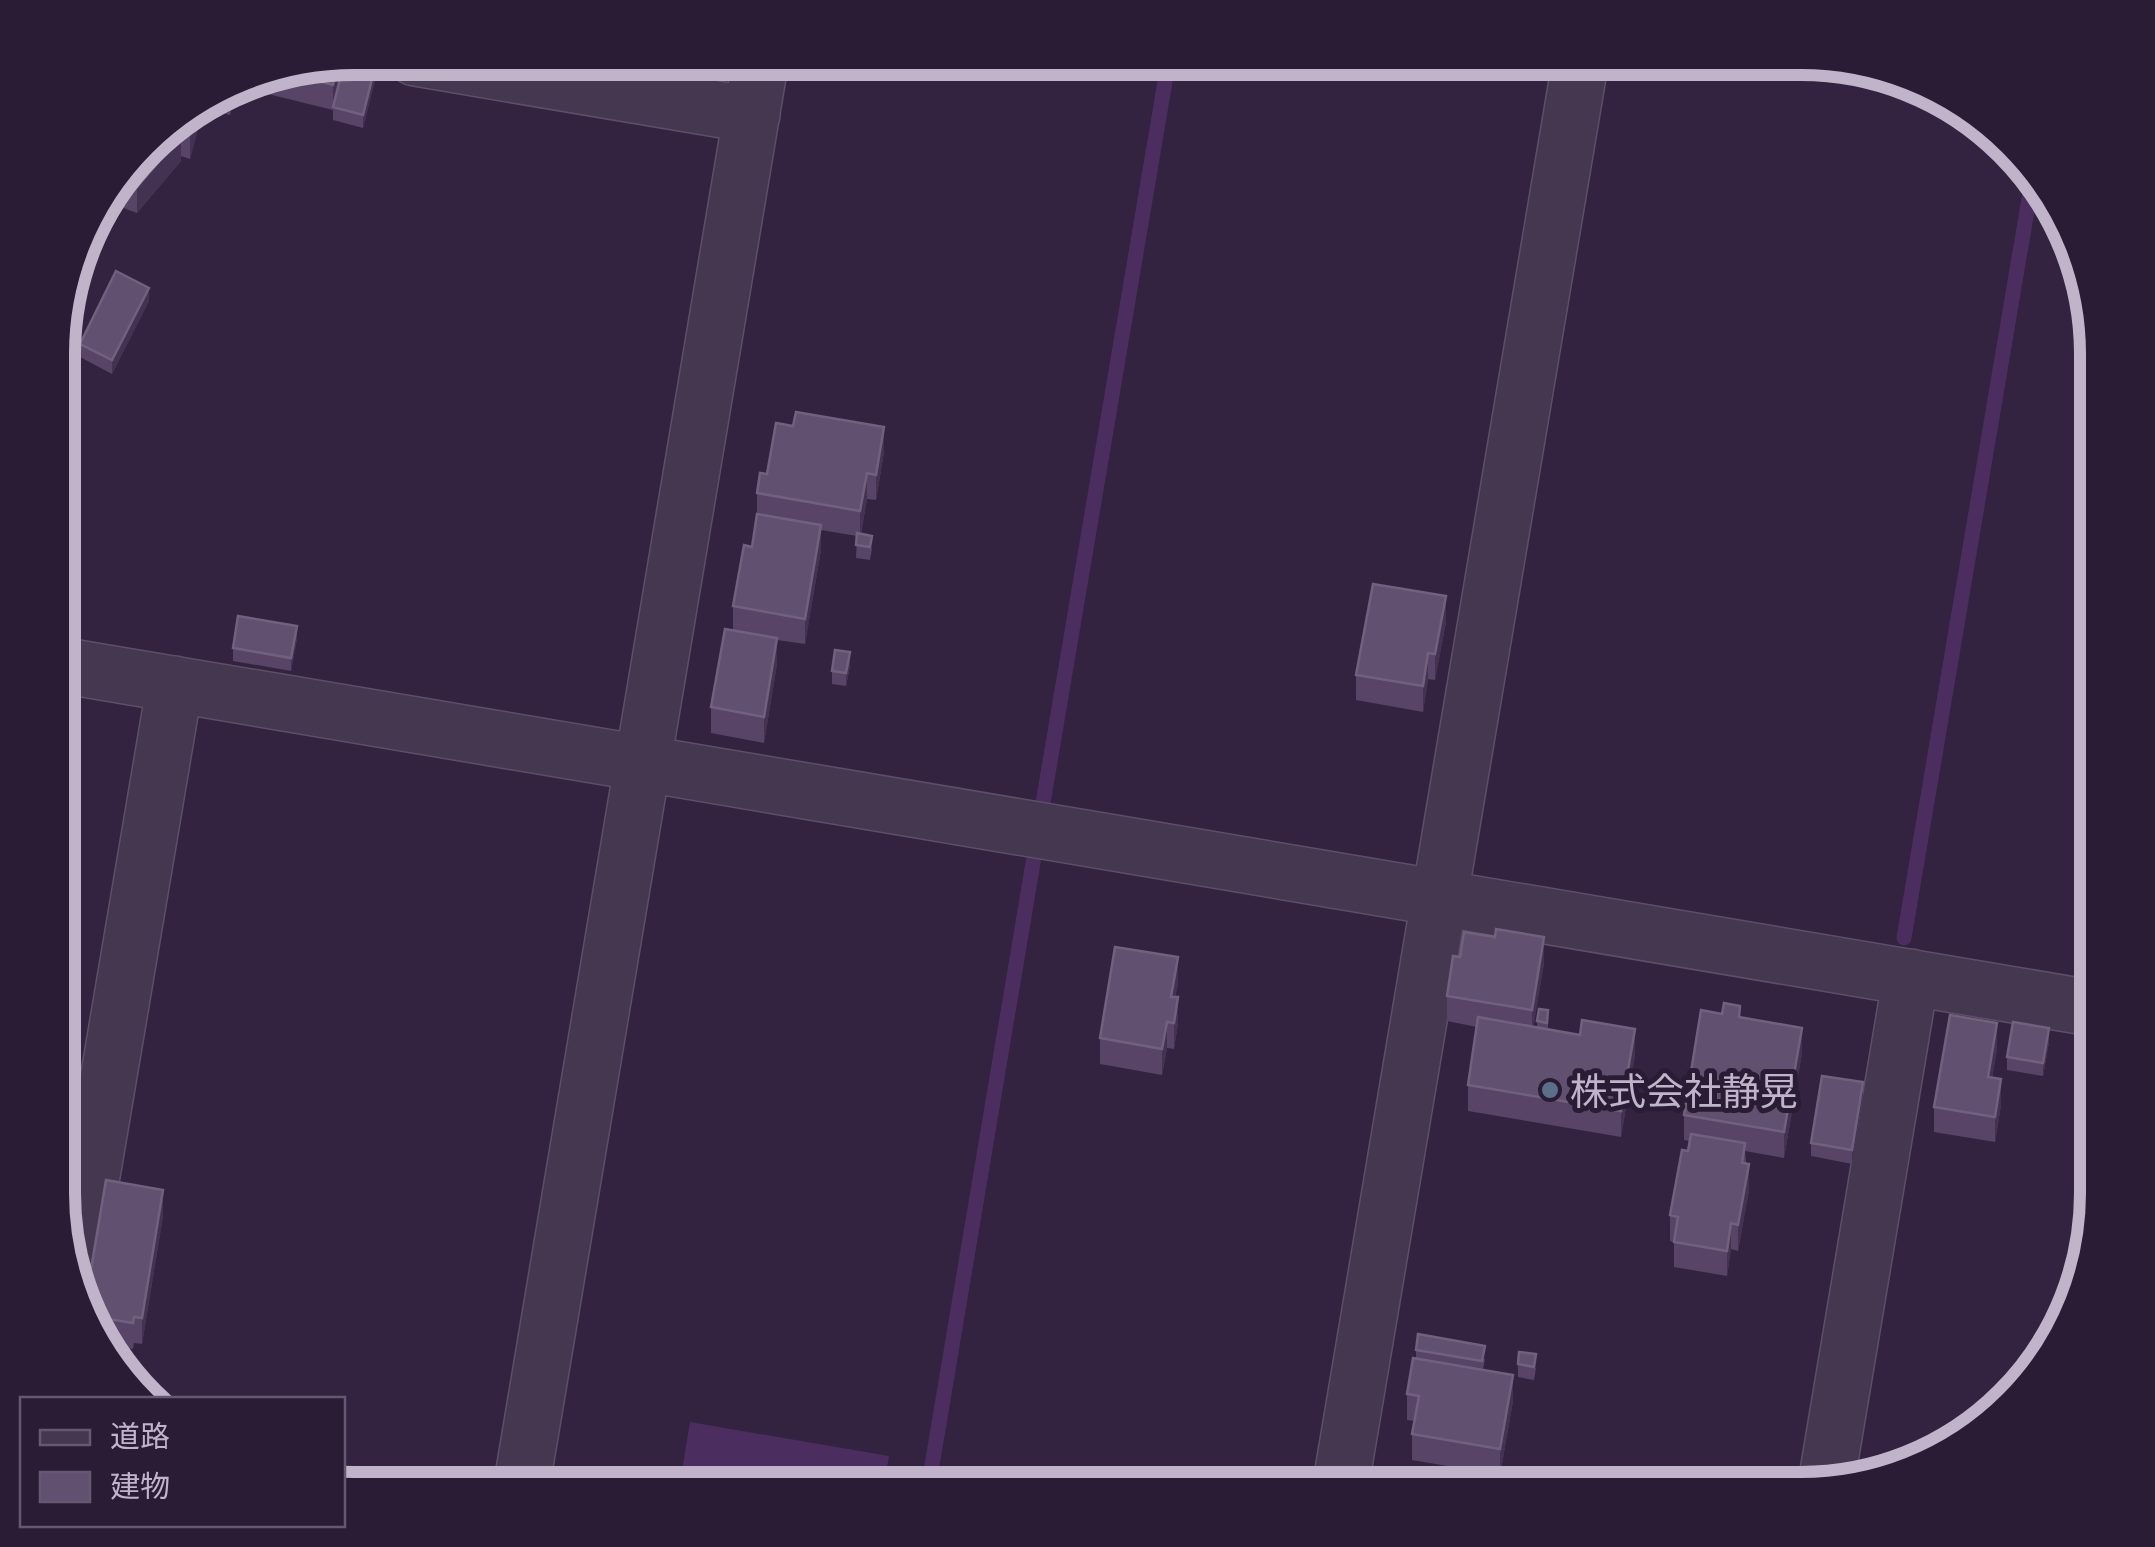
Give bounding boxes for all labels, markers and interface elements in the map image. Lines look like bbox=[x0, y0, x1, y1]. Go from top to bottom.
place label: 株式会社静晃 bbox=[1570, 1067, 1798, 1113]
marker: 株式会社静晃 bbox=[1539, 1079, 1561, 1101]
legend bbox=[20, 1397, 345, 1527]
text: 道路 bbox=[110, 1417, 170, 1453]
text: 建物 bbox=[110, 1467, 170, 1503]

